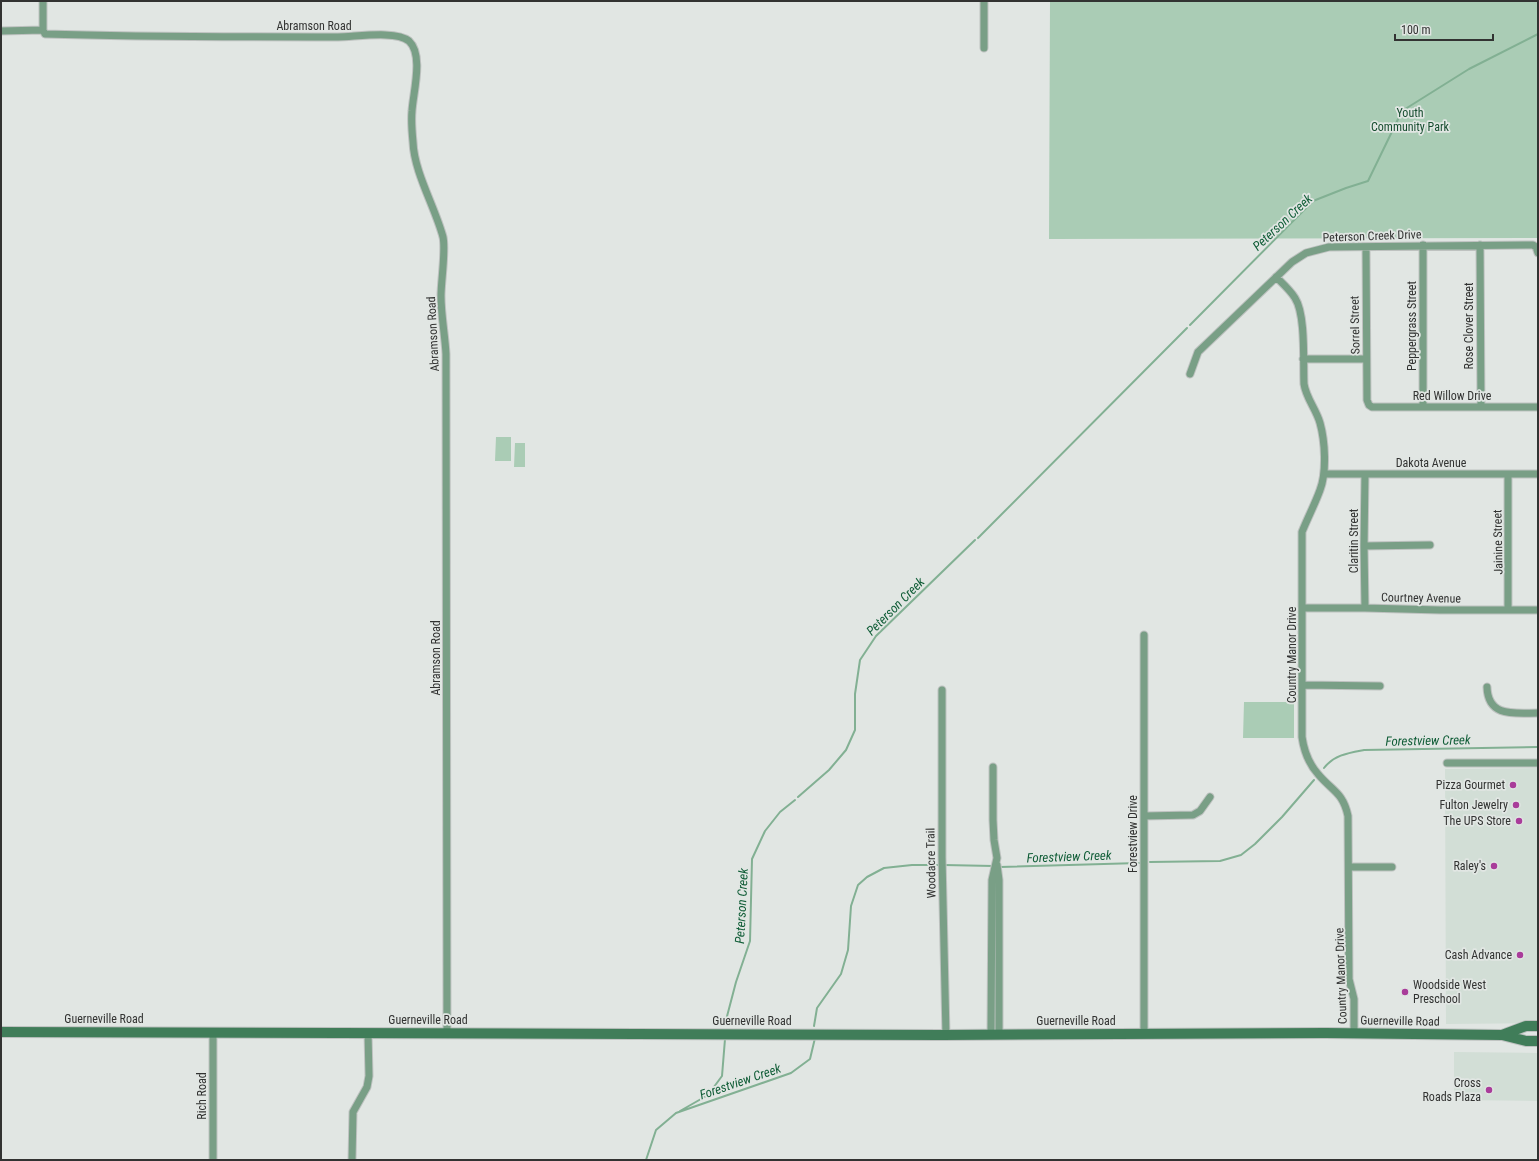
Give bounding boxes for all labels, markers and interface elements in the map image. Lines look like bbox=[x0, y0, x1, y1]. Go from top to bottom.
scale bar bbox=[1395, 16, 1493, 42]
street label: Abramson Road bbox=[276, 19, 352, 33]
text: 100 m bbox=[1401, 23, 1431, 37]
park label: Youth Community Park bbox=[1371, 106, 1450, 134]
water label: Peterson Creek bbox=[1250, 191, 1315, 254]
street label: Peterson Creek Drive bbox=[1322, 227, 1422, 245]
street label: Peppergrass Street bbox=[1405, 281, 1419, 371]
street label: Rose Clover Street bbox=[1462, 282, 1476, 369]
street label: Sorrel Street bbox=[1347, 295, 1363, 354]
street label: Abramson Road bbox=[424, 296, 442, 372]
street label: Red Willow Drive bbox=[1413, 389, 1492, 403]
street label: Dakota Avenue bbox=[1396, 456, 1467, 470]
street label: Claritin Street bbox=[1347, 508, 1361, 573]
street label: Jainine Street bbox=[1490, 509, 1506, 575]
water label: Peterson Creek bbox=[863, 574, 928, 638]
street label: Courtney Avenue bbox=[1381, 590, 1461, 606]
street label: Country Manor Drive bbox=[1285, 606, 1299, 703]
street label: Abramson Road bbox=[429, 620, 443, 696]
water label: Forestview Creek bbox=[1385, 732, 1471, 749]
place label: Pizza Gourmet bbox=[1436, 778, 1505, 792]
marker: Pizza Gourmet bbox=[1508, 780, 1518, 790]
street label: Forestview Drive bbox=[1126, 795, 1140, 873]
place label: Fulton Jewelry bbox=[1439, 798, 1508, 812]
marker: Fulton Jewelry bbox=[1511, 800, 1521, 810]
place label: The UPS Store bbox=[1443, 814, 1511, 828]
marker: The UPS Store bbox=[1514, 816, 1524, 826]
street label: Woodacre Trail bbox=[923, 828, 939, 898]
water label: Forestview Creek bbox=[1026, 848, 1112, 865]
place label: Raley's bbox=[1453, 859, 1486, 873]
marker: Raley's bbox=[1489, 861, 1499, 871]
water label: Peterson Creek bbox=[732, 867, 751, 944]
street label: Country Manor Drive bbox=[1332, 927, 1350, 1024]
place label: Cash Advance bbox=[1445, 948, 1512, 962]
marker: Cash Advance bbox=[1515, 950, 1525, 960]
place label: Woodside West Preschool bbox=[1413, 978, 1487, 1006]
marker: Woodside West Preschool bbox=[1400, 987, 1410, 997]
street label: Guerneville Road bbox=[64, 1012, 144, 1026]
street label: Guerneville Road bbox=[388, 1013, 468, 1027]
street label: Guerneville Road bbox=[1360, 1013, 1440, 1029]
street label: Guerneville Road bbox=[712, 1014, 792, 1028]
street label: Guerneville Road bbox=[1036, 1014, 1116, 1028]
water label: Forestview Creek bbox=[697, 1060, 783, 1102]
street label: Rich Road bbox=[195, 1072, 209, 1120]
place label: Cross Roads Plaza bbox=[1423, 1076, 1481, 1104]
marker: Cross Roads Plaza bbox=[1484, 1085, 1494, 1095]

